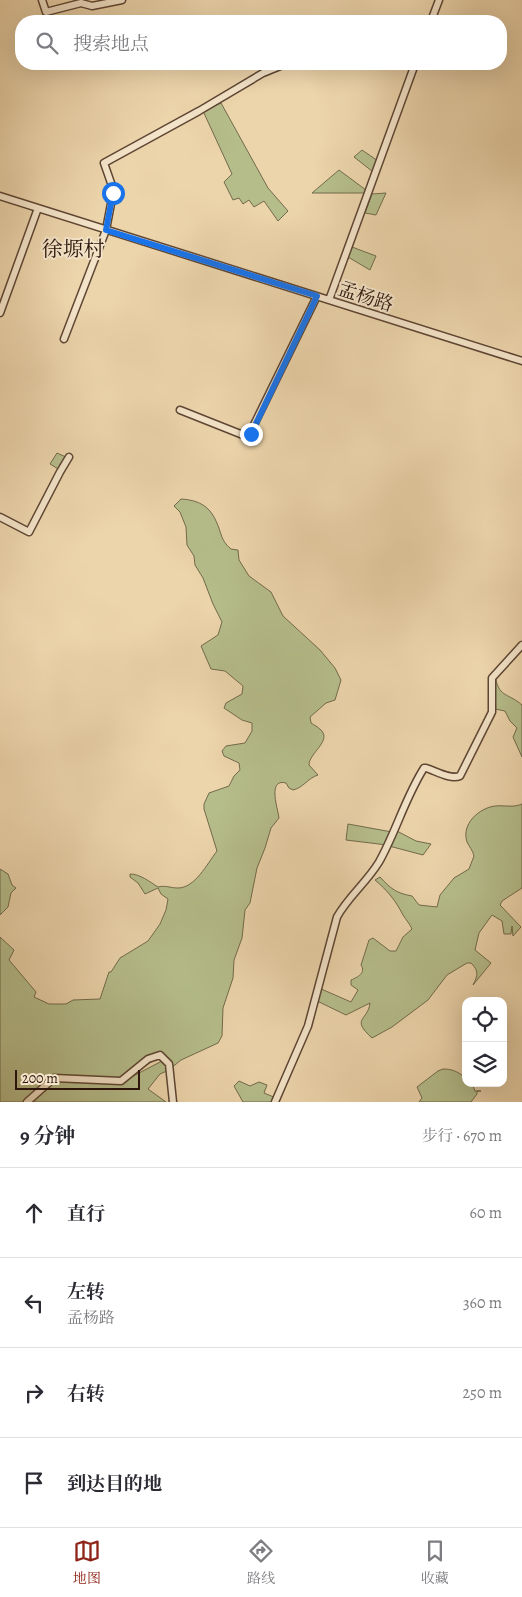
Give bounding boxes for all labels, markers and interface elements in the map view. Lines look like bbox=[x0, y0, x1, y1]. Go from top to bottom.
search box bbox=[15, 15, 507, 70]
icon: search bbox=[33, 29, 61, 57]
text: 搜索地点 bbox=[73, 31, 149, 57]
route start bbox=[102, 182, 125, 205]
district label: 徐塬村 bbox=[42, 235, 105, 263]
street label: 孟杨路 bbox=[335, 276, 397, 318]
route end bbox=[240, 423, 263, 446]
map controls bbox=[462, 997, 507, 1087]
button: locate bbox=[462, 997, 507, 1042]
button: layers bbox=[462, 1042, 507, 1087]
scale bar bbox=[15, 1067, 140, 1090]
text: 200 m bbox=[22, 1069, 58, 1088]
text: 9 分钟 bbox=[20, 1122, 75, 1150]
text: 步行 · 670 m bbox=[421, 1125, 502, 1147]
icon: ahead bbox=[20, 1199, 48, 1227]
text: 直行 bbox=[67, 1201, 105, 1227]
text: 60 m bbox=[470, 1202, 502, 1224]
text: 左转 bbox=[67, 1279, 105, 1305]
icon: left bbox=[20, 1289, 48, 1317]
text: 360 m bbox=[463, 1292, 502, 1314]
text: 孟杨路 bbox=[67, 1307, 115, 1329]
icon: right bbox=[20, 1379, 48, 1407]
text: 右转 bbox=[67, 1381, 105, 1407]
text: 250 m bbox=[463, 1382, 502, 1404]
icon: arrive bbox=[20, 1469, 48, 1497]
text: 到达目的地 bbox=[67, 1471, 162, 1497]
tab: 地图 bbox=[73, 1537, 101, 1588]
tab: 路线 bbox=[247, 1537, 275, 1588]
tab: 收藏 bbox=[421, 1537, 449, 1588]

